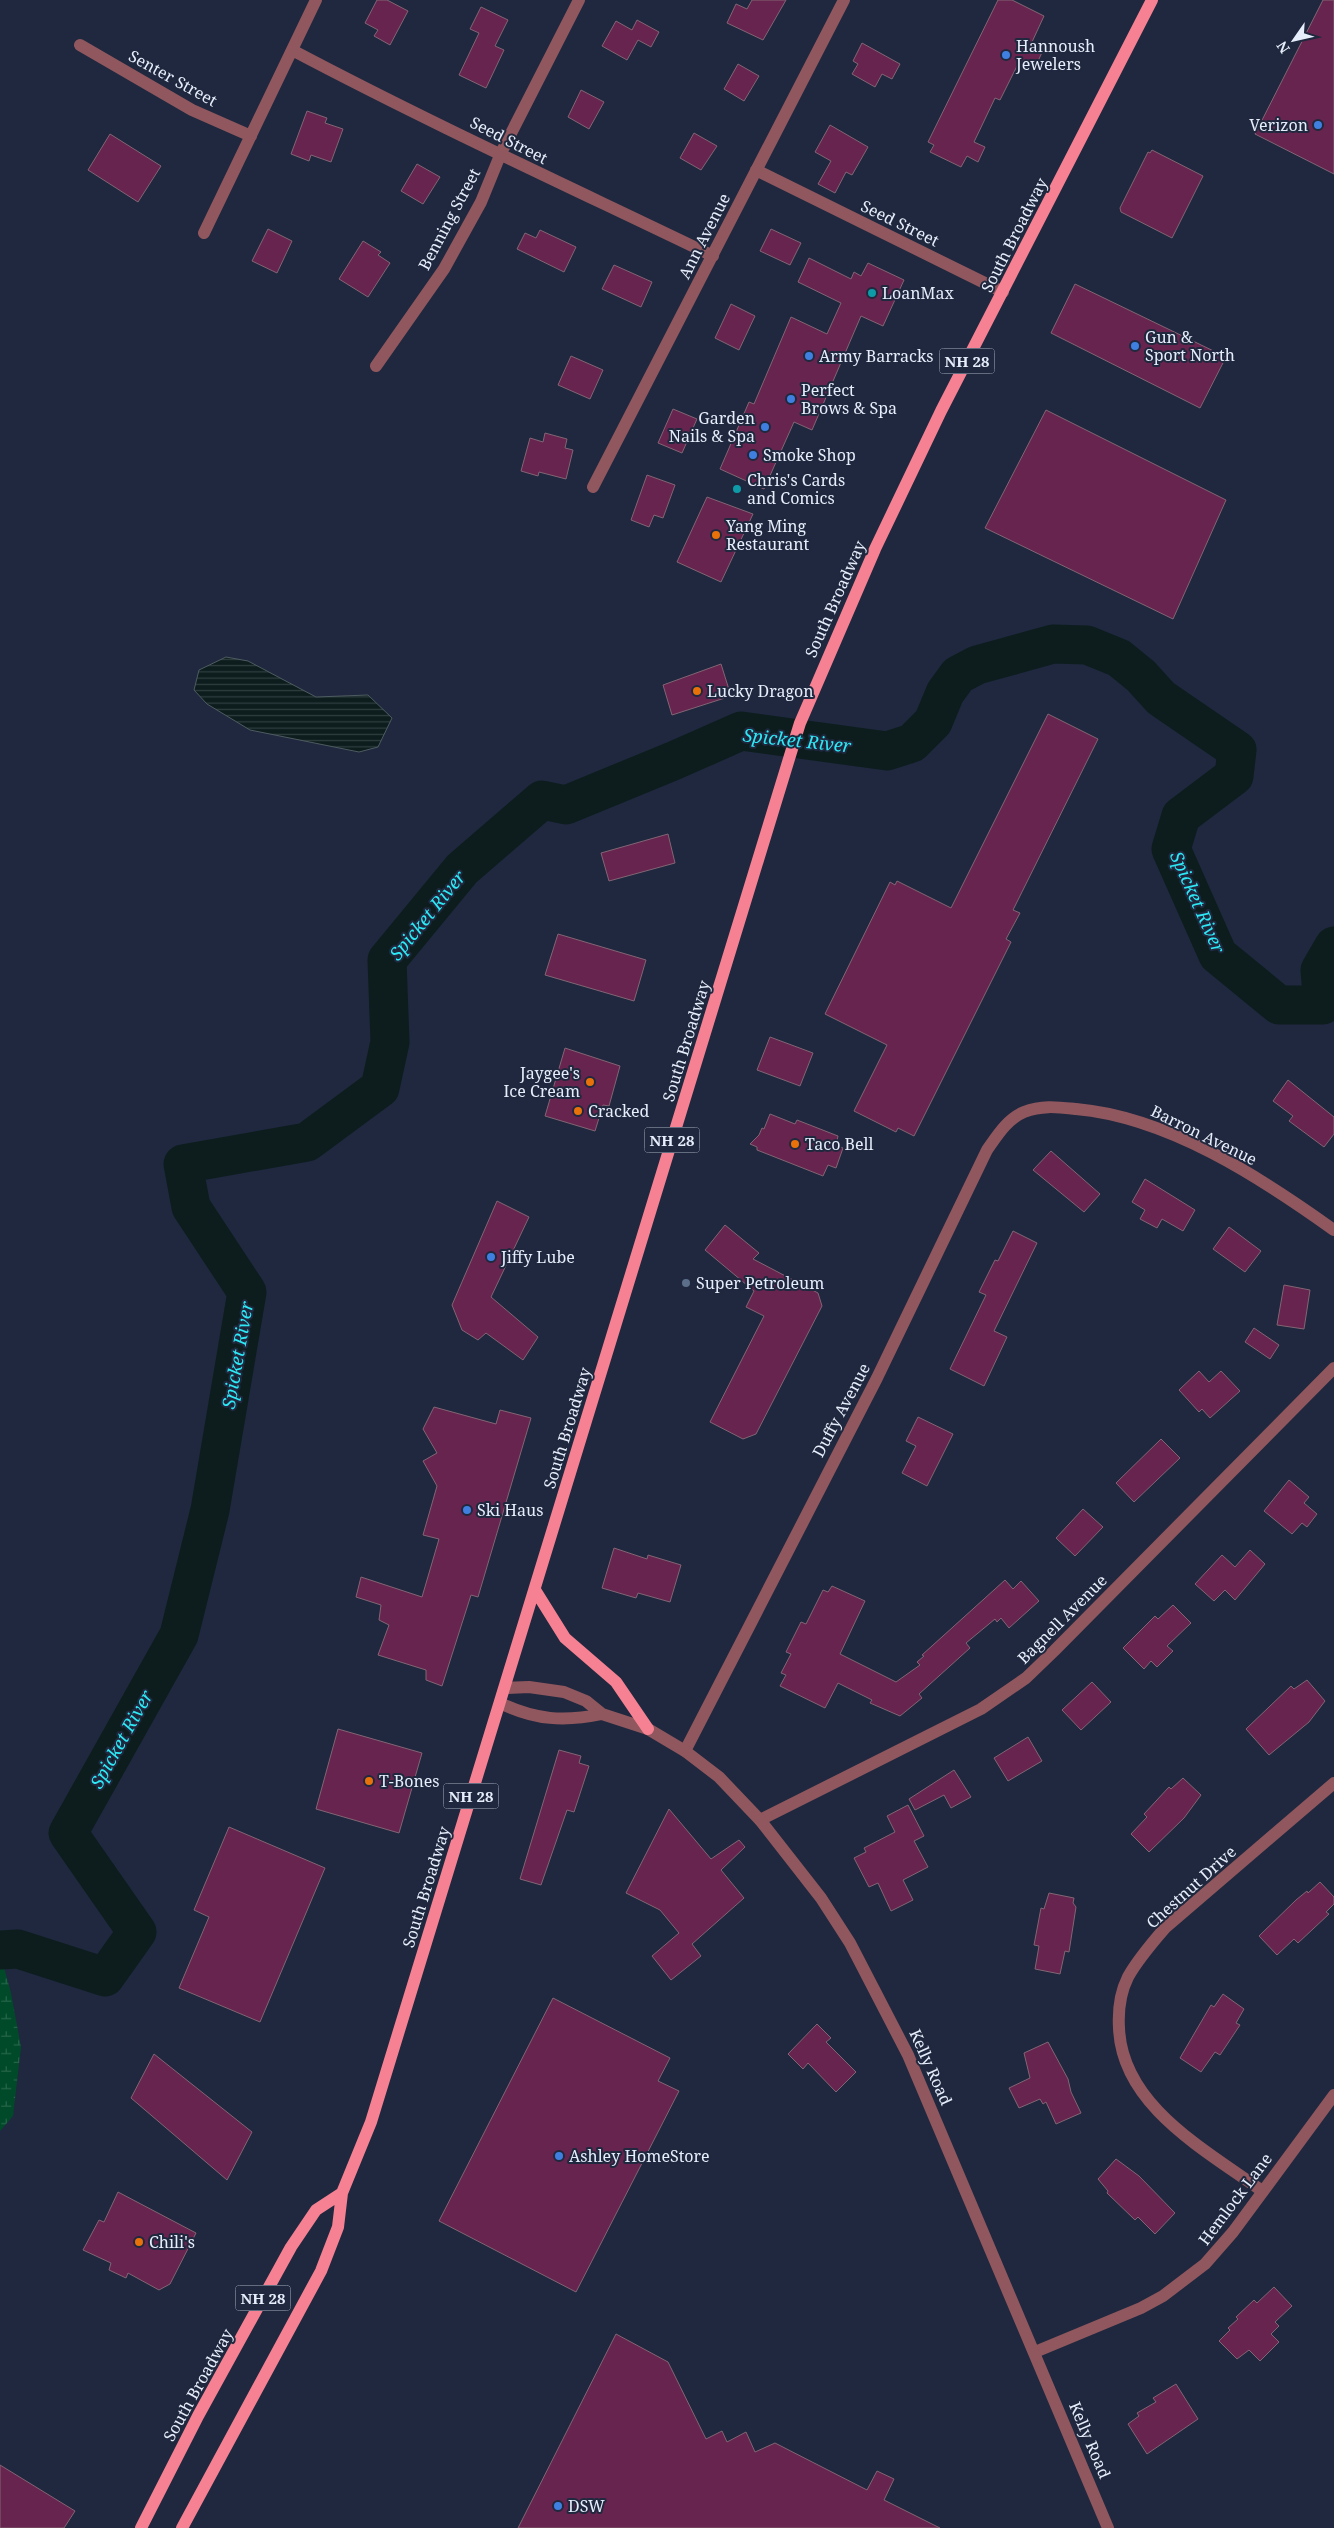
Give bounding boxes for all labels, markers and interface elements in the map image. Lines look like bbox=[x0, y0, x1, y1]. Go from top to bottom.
north arrow bbox=[1269, 15, 1319, 65]
place label: Hannoush Jewelers bbox=[1015, 35, 1095, 75]
text: N bbox=[1272, 38, 1294, 57]
street label: Senter Street bbox=[125, 45, 222, 112]
marker: Hannoush Jewelers bbox=[1000, 49, 1012, 61]
street label: Seed Street bbox=[466, 111, 552, 169]
place label: Verizon bbox=[1249, 114, 1308, 136]
marker: Verizon bbox=[1312, 119, 1324, 131]
street label: Benning Street bbox=[413, 164, 485, 274]
street label: South Broadway bbox=[976, 173, 1053, 296]
street label: Ann Avenue bbox=[673, 189, 735, 283]
street label: Seed Street bbox=[857, 195, 943, 252]
place label: LoanMax bbox=[882, 282, 955, 304]
marker: LoanMax bbox=[866, 287, 878, 299]
place label: Gun & Sport North bbox=[1145, 326, 1235, 366]
marker: Gun & Sport North bbox=[1129, 340, 1141, 352]
place label: Army Barracks bbox=[819, 345, 934, 367]
road number: NH 28 bbox=[940, 348, 994, 374]
marker: Army Barracks bbox=[803, 350, 815, 362]
place label: Perfect Brows & Spa bbox=[801, 379, 897, 419]
marker: Perfect Brows & Spa bbox=[785, 393, 797, 405]
place label: Garden Nails & Spa bbox=[669, 407, 755, 447]
marker: Garden Nails & Spa bbox=[759, 421, 771, 433]
place label: Smoke Shop bbox=[763, 444, 856, 466]
marker: Smoke Shop bbox=[747, 449, 759, 461]
place label: Chris's Cards and Comics bbox=[747, 469, 845, 509]
marker: Chris's Cards and Comics bbox=[731, 483, 743, 495]
place label: Yang Ming Restaurant bbox=[725, 515, 810, 555]
marker: Yang Ming Restaurant bbox=[710, 529, 722, 541]
street label: South Broadway bbox=[799, 536, 871, 661]
place label: Lucky Dragon bbox=[707, 680, 814, 702]
marker: Lucky Dragon bbox=[691, 685, 703, 697]
water label: Spicket River bbox=[742, 722, 853, 758]
water label: Spicket River bbox=[1165, 847, 1231, 957]
water label: Spicket River bbox=[383, 865, 471, 965]
street label: South Broadway bbox=[657, 977, 715, 1104]
place label: Jaygee's Ice Cream bbox=[503, 1062, 580, 1102]
marker: Jaygee's Ice Cream bbox=[584, 1076, 596, 1088]
place label: Cracked bbox=[588, 1100, 650, 1122]
street label: Barron Avenue bbox=[1147, 1100, 1261, 1170]
marker: Cracked bbox=[572, 1105, 584, 1117]
road number: NH 28 bbox=[644, 1128, 700, 1152]
place label: Taco Bell bbox=[805, 1133, 874, 1155]
marker: Taco Bell bbox=[789, 1138, 801, 1150]
place label: Jiffy Lube bbox=[500, 1246, 575, 1268]
marker: Jiffy Lube bbox=[485, 1251, 497, 1263]
place label: Super Petroleum bbox=[696, 1272, 824, 1294]
marker: Super Petroleum bbox=[680, 1277, 692, 1289]
water label: Spicket River bbox=[216, 1299, 258, 1411]
street label: Duffy Avenue bbox=[807, 1359, 875, 1461]
street label: South Broadway bbox=[538, 1364, 596, 1491]
place label: Ski Haus bbox=[477, 1499, 543, 1521]
marker: Ski Haus bbox=[461, 1504, 473, 1516]
street label: Bagnell Avenue bbox=[1012, 1569, 1112, 1669]
water label: Spicket River bbox=[84, 1685, 158, 1792]
place label: T-Bones bbox=[379, 1770, 440, 1792]
marker: T-Bones bbox=[363, 1775, 375, 1787]
road number: NH 28 bbox=[444, 1784, 498, 1808]
street label: South Broadway bbox=[397, 1823, 455, 1950]
street label: Chestnut Drive bbox=[1141, 1841, 1241, 1933]
street label: Kelly Road bbox=[904, 2025, 958, 2109]
place label: Ashley HomeStore bbox=[569, 2145, 710, 2167]
street label: Hemlock Lane bbox=[1193, 2149, 1277, 2249]
marker: Ashley HomeStore bbox=[553, 2150, 565, 2162]
place label: Chili's bbox=[149, 2231, 195, 2253]
marker: Chili's bbox=[133, 2236, 145, 2248]
road number: NH 28 bbox=[236, 2286, 290, 2310]
street label: South Broadway bbox=[158, 2324, 239, 2445]
street label: Kelly Road bbox=[1064, 2398, 1116, 2482]
place label: DSW bbox=[568, 2495, 605, 2517]
marker: DSW bbox=[552, 2500, 564, 2512]

